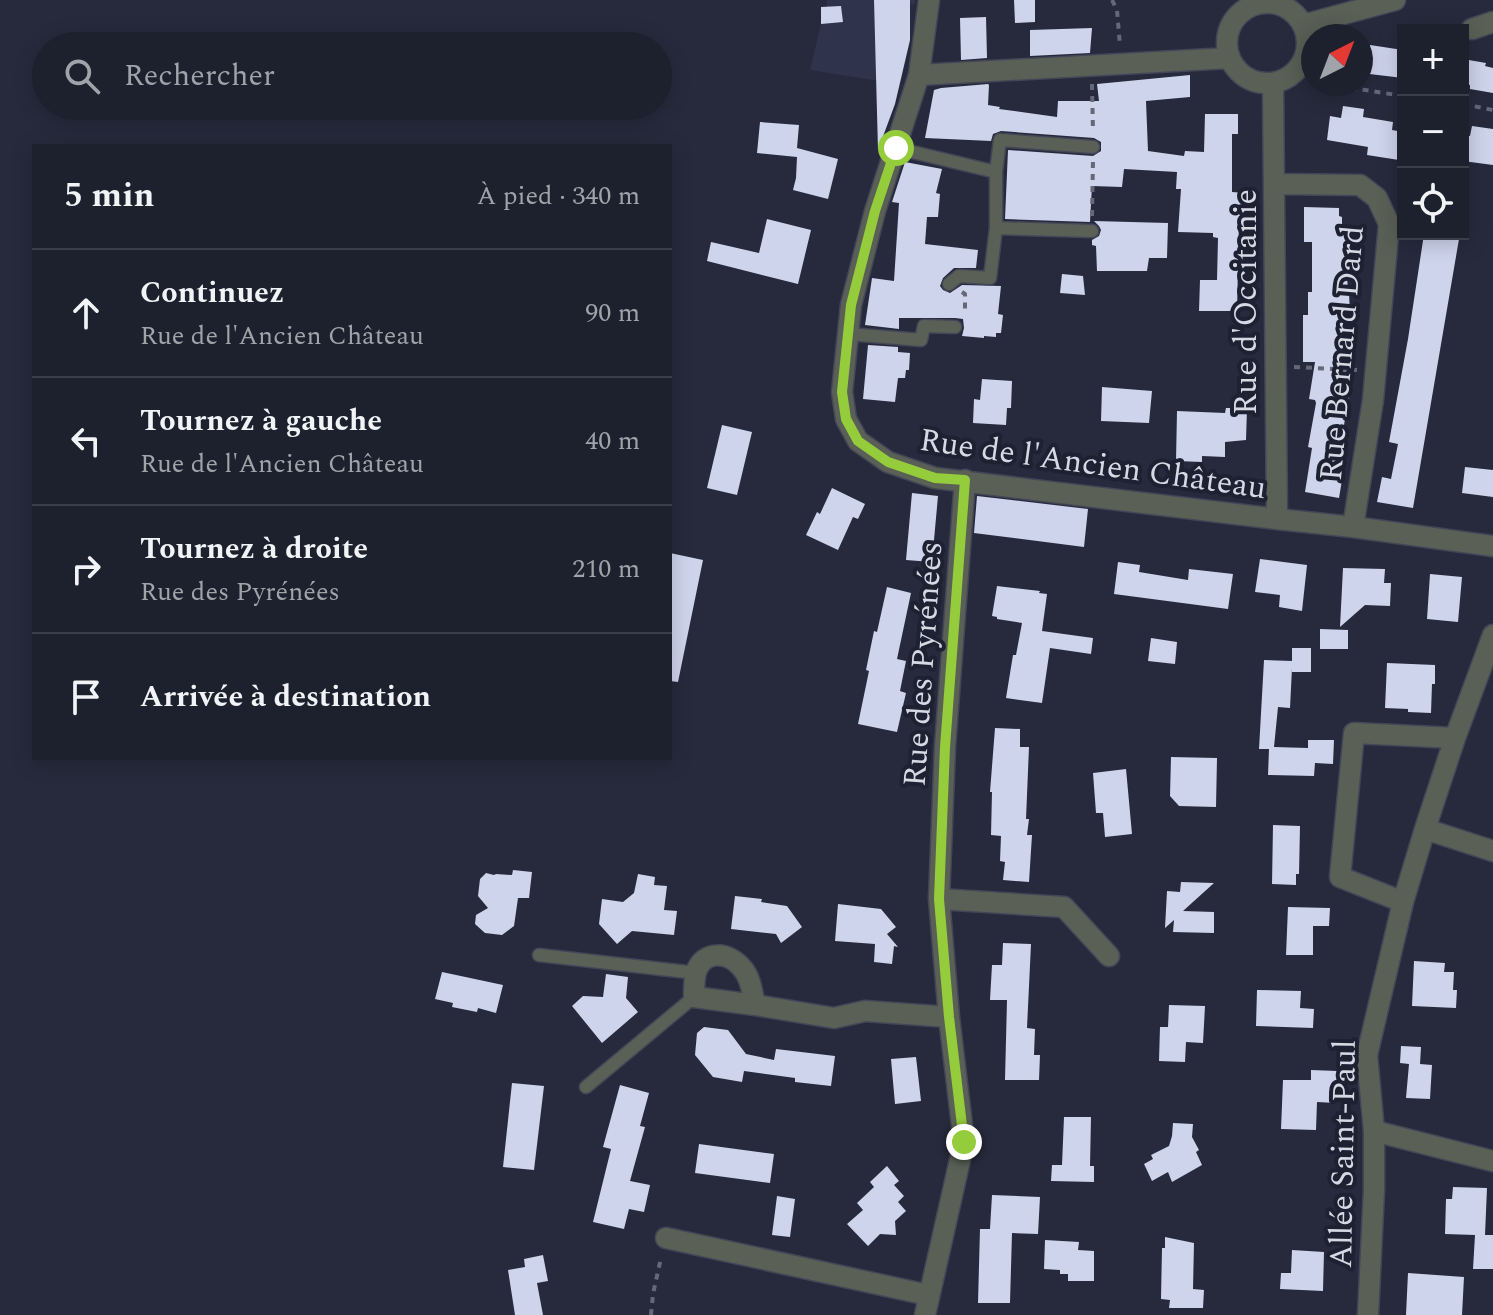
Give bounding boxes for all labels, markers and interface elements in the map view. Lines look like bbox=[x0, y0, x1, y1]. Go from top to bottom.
north arrow bbox=[1301, 24, 1373, 96]
map controls bbox=[1397, 24, 1469, 240]
button: + bbox=[1397, 24, 1469, 96]
search box bbox=[32, 32, 672, 120]
text: Rechercher bbox=[124, 53, 275, 99]
icon: search bbox=[60, 54, 104, 98]
button: − bbox=[1397, 96, 1469, 168]
route start bbox=[878, 130, 914, 166]
button: locate bbox=[1397, 168, 1469, 240]
text: 5 min bbox=[64, 170, 154, 222]
text: À pied · 340 m bbox=[477, 176, 640, 216]
street label: Rue d'Occitanie bbox=[1222, 189, 1271, 415]
street label: Rue Bernard Dard bbox=[1307, 224, 1378, 483]
text: Continuez bbox=[140, 270, 284, 316]
icon: ahead bbox=[64, 291, 108, 335]
text: 90 m bbox=[585, 293, 640, 333]
text: Rue de l'Ancien Château bbox=[140, 316, 424, 356]
text: Tournez à gauche bbox=[140, 398, 382, 444]
street label: Rue de l'Ancien Château bbox=[916, 416, 1269, 513]
icon: left bbox=[64, 419, 108, 463]
text: 40 m bbox=[585, 421, 640, 461]
text: Rue de l'Ancien Château bbox=[140, 444, 424, 484]
text: Tournez à droite bbox=[140, 526, 368, 572]
street label: Rue des Pyrénées bbox=[890, 540, 957, 788]
icon: right bbox=[64, 547, 108, 591]
text: 210 m bbox=[572, 549, 640, 589]
text: Rue des Pyrénées bbox=[140, 572, 340, 612]
text: Arrivée à destination bbox=[140, 674, 431, 720]
icon: arrive bbox=[64, 675, 108, 719]
street label: Allée Saint-Paul bbox=[1317, 1039, 1370, 1269]
route end bbox=[946, 1124, 982, 1160]

